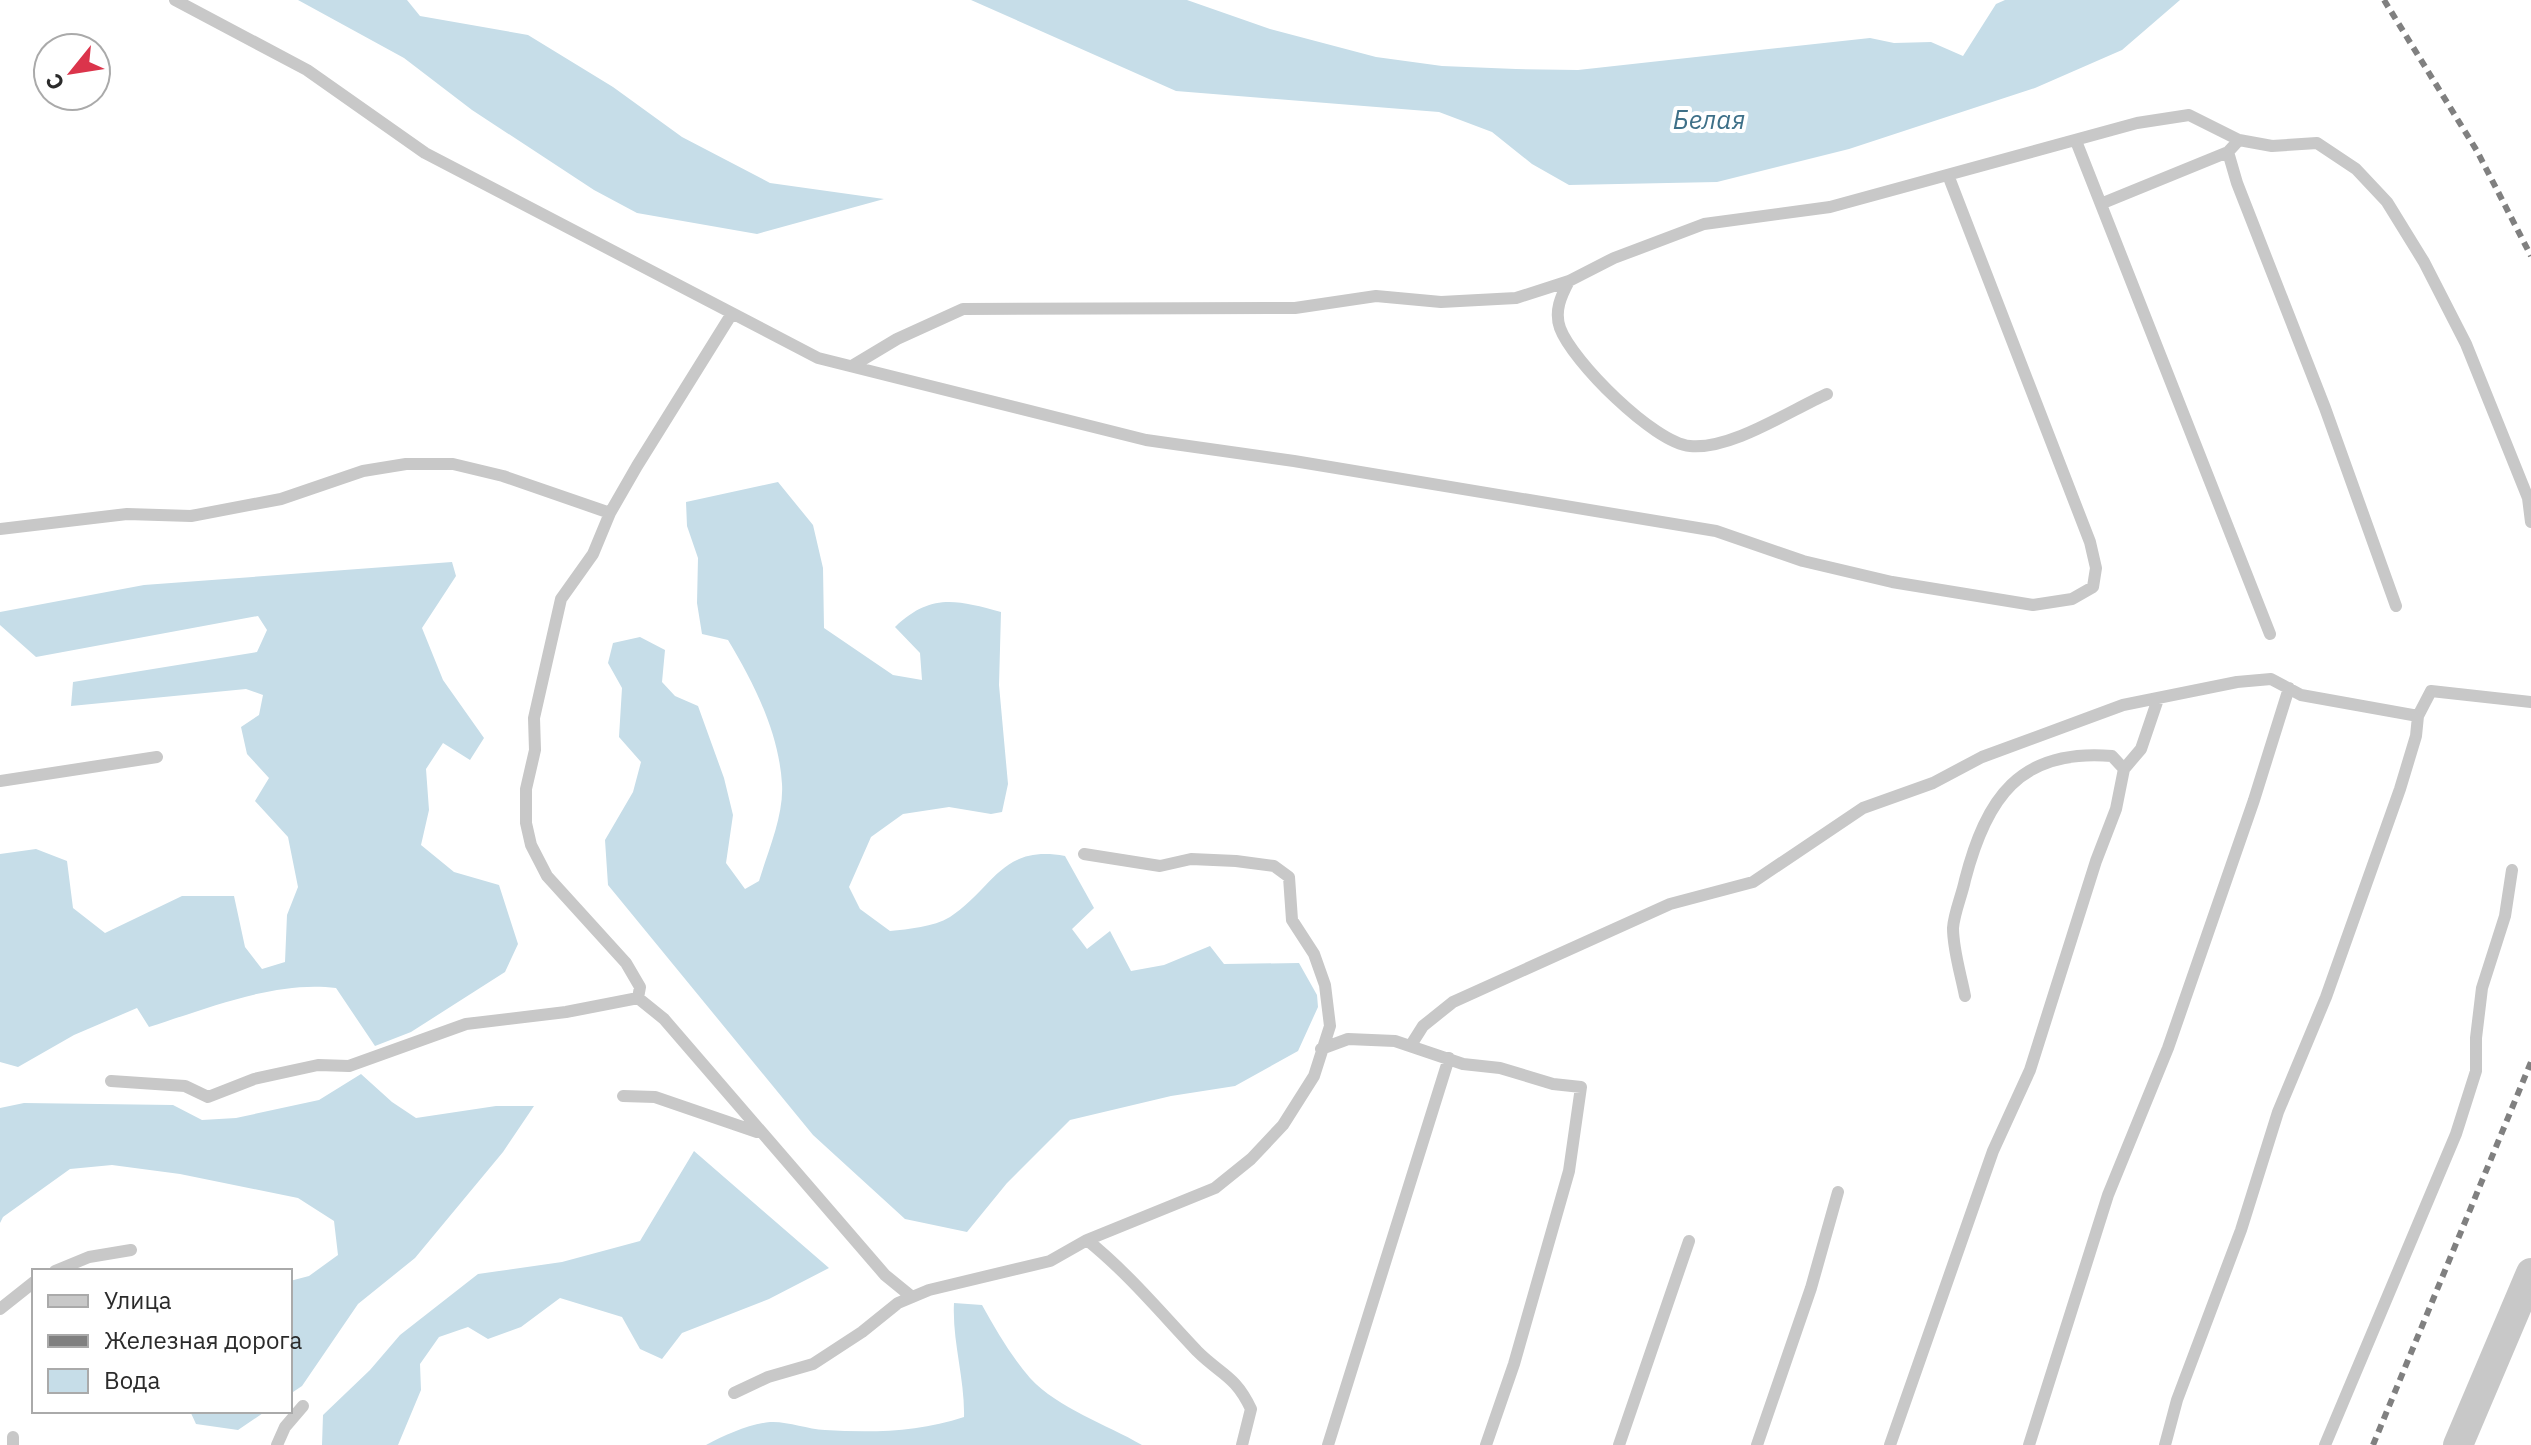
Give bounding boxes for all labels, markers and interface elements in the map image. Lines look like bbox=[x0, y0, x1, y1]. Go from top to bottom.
north arrow bbox=[32, 32, 112, 112]
text: С bbox=[38, 69, 70, 96]
water label: Белая bbox=[1673, 102, 1745, 136]
legend bbox=[32, 1269, 292, 1413]
text: Улица bbox=[104, 1284, 172, 1316]
text: Железная дорога bbox=[104, 1324, 302, 1356]
text: Вода bbox=[104, 1364, 160, 1396]

